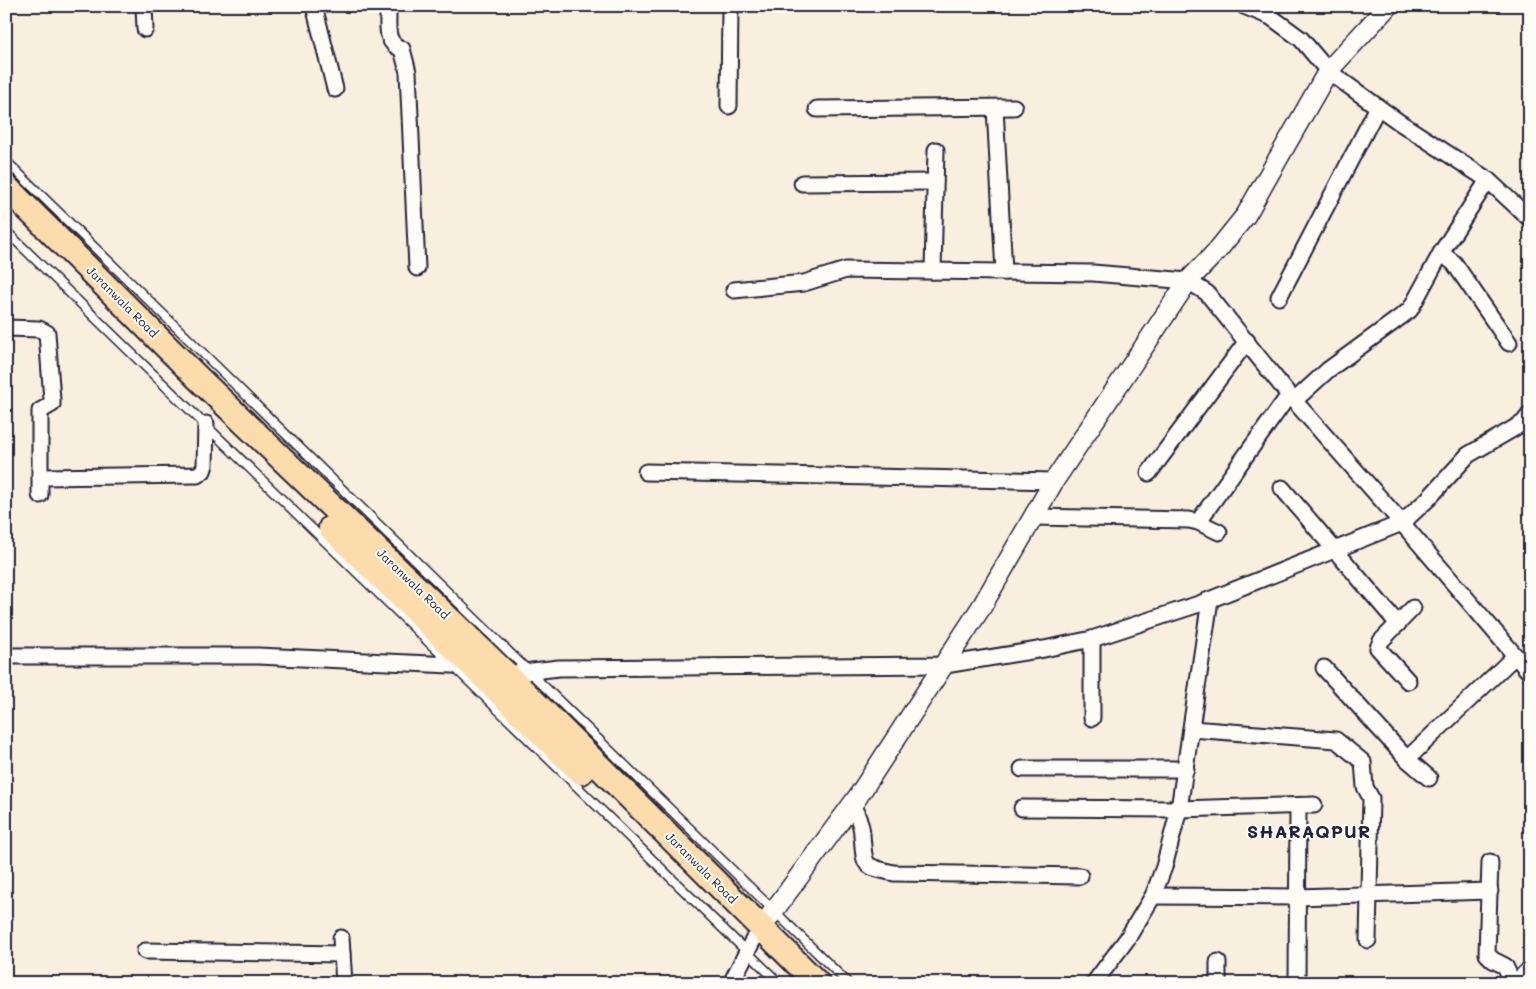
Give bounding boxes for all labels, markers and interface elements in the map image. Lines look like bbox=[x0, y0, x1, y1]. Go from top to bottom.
street label: Jaranwala Road bbox=[83, 262, 162, 341]
street label: Jaranwala Road bbox=[374, 544, 454, 622]
district label: SHARAQPUR bbox=[1247, 819, 1371, 843]
street label: Jaranwala Road bbox=[662, 828, 741, 907]

